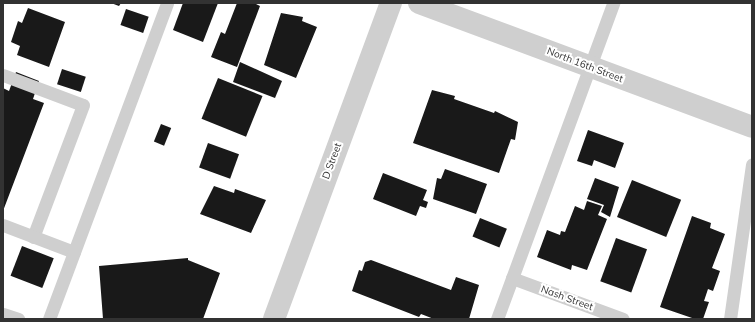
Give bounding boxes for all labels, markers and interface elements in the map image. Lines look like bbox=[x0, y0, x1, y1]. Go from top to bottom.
street label: North 16th Street bbox=[545, 45, 625, 85]
street label: D Street bbox=[320, 141, 344, 181]
street label: Nash Street bbox=[539, 283, 595, 313]

